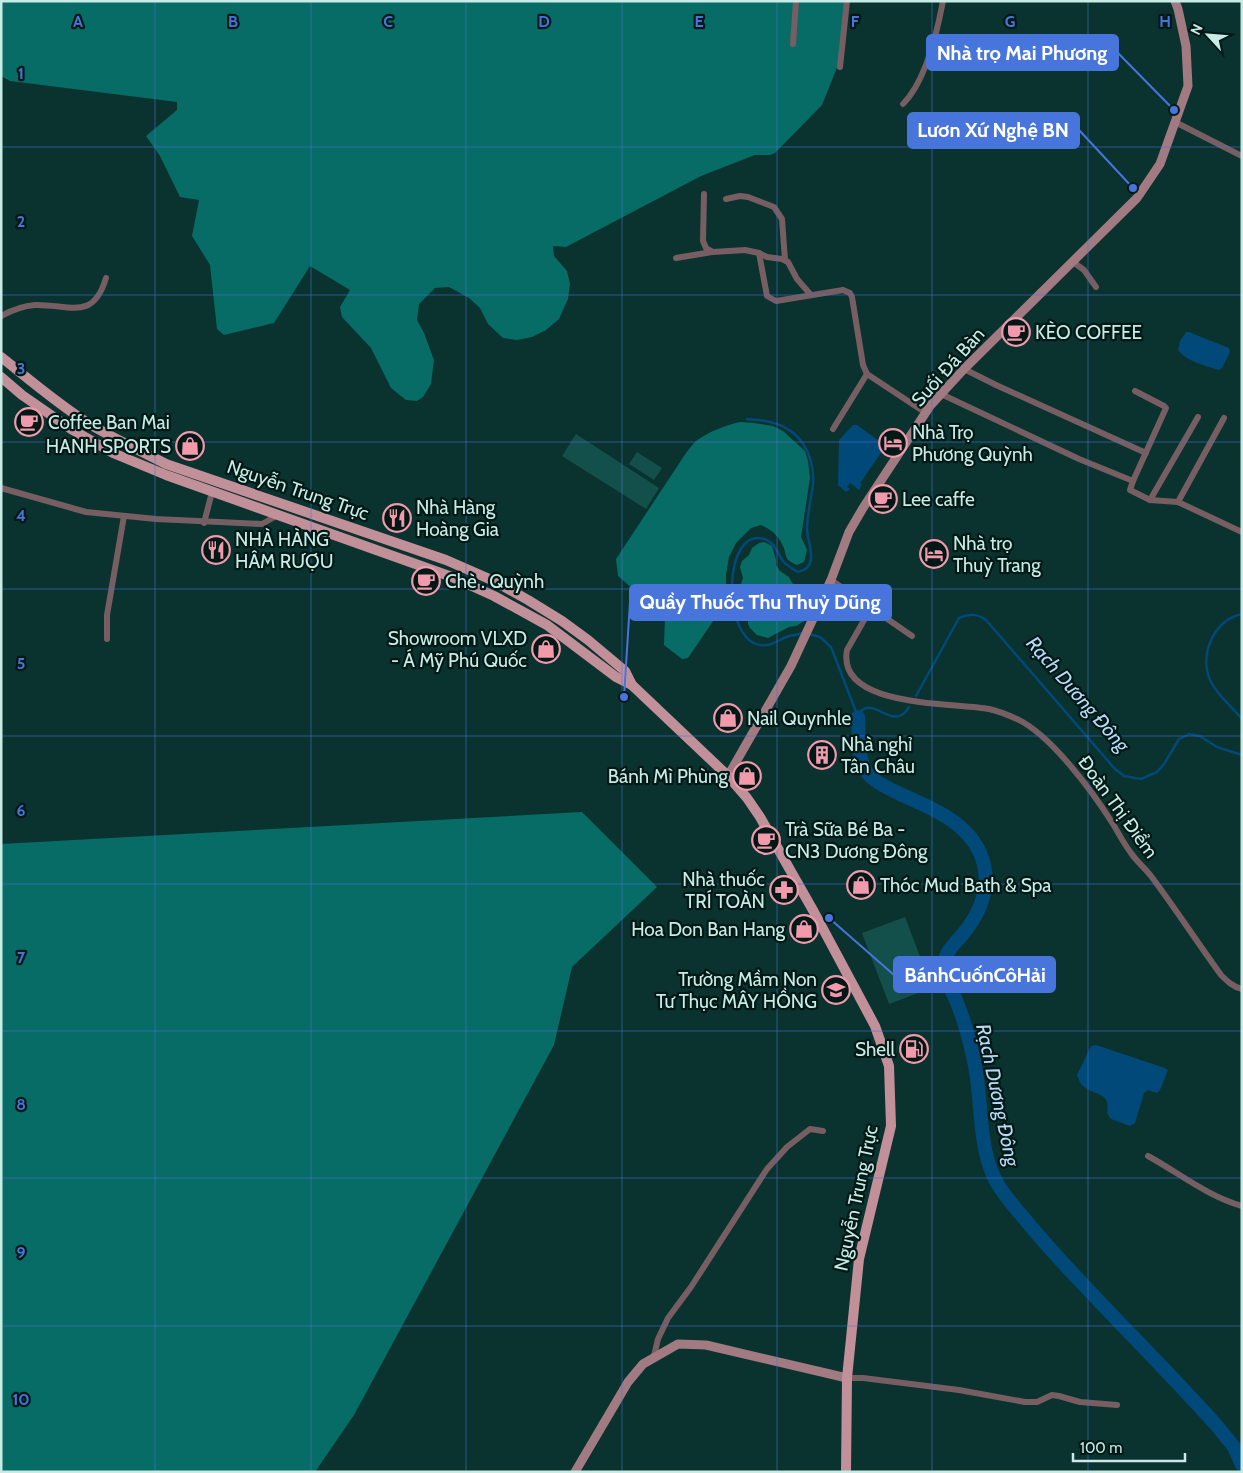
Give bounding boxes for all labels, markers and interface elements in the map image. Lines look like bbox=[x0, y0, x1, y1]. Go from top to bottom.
north arrow bbox=[1183, 10, 1233, 60]
text: A bbox=[73, 12, 83, 31]
text: B bbox=[228, 12, 238, 31]
text: C bbox=[383, 12, 393, 31]
text: D bbox=[538, 12, 550, 31]
text: E bbox=[694, 12, 704, 31]
text: F bbox=[851, 12, 860, 31]
text: G bbox=[1005, 12, 1015, 31]
text: H bbox=[1159, 12, 1171, 31]
text: N bbox=[1186, 21, 1207, 38]
callout: Nhà trọ Mai Phương bbox=[927, 35, 1118, 70]
text: Nhà trọ Mai Phương bbox=[937, 41, 1107, 65]
text: 1 bbox=[18, 64, 24, 83]
callout: Lươn Xứ Nghệ BN bbox=[908, 113, 1079, 148]
text: Lươn Xứ Nghệ BN bbox=[917, 118, 1069, 142]
text: 2 bbox=[17, 212, 25, 231]
cafe icon: KÈO COFFEE bbox=[1001, 317, 1031, 347]
place label: KÈO COFFEE bbox=[1035, 320, 1142, 344]
street label: Suối Đá Bàn bbox=[907, 323, 989, 411]
text: 3 bbox=[17, 359, 25, 378]
cafe icon: Coffee Ban Mai bbox=[14, 407, 44, 437]
place label: Coffee Ban Mai bbox=[48, 411, 170, 434]
place label: Nhà Trọ Phương Quỳnh bbox=[912, 421, 1033, 466]
hotel icon: Nhà Trọ Phương Quỳnh bbox=[878, 428, 908, 458]
shop icon: HANH SPORTS bbox=[175, 431, 205, 461]
place label: HANH SPORTS bbox=[46, 435, 171, 458]
street label: Nguyễn Trung Trực bbox=[224, 455, 372, 525]
cafe icon: Lee caffe bbox=[868, 484, 898, 514]
place label: Lee caffe bbox=[902, 488, 975, 511]
place label: Nhà Hàng Hoàng Gia bbox=[416, 496, 499, 541]
restaurant icon: Nhà Hàng Hoàng Gia bbox=[382, 503, 412, 533]
text: 4 bbox=[16, 506, 26, 525]
place label: NHÀ HÀNG HÂM RƯỢU bbox=[235, 527, 333, 573]
place label: Nhà trọ Thuỳ Trang bbox=[953, 532, 1041, 577]
restaurant icon: NHÀ HÀNG HÂM RƯỢU bbox=[201, 535, 231, 565]
hotel icon: Nhà trọ Thuỳ Trang bbox=[919, 539, 949, 569]
cafe icon: Chè . Quỳnh bbox=[411, 566, 441, 596]
place label: Chè . Quỳnh bbox=[445, 570, 544, 593]
callout: Quầy Thuốc Thu Thuỷ Dũng bbox=[630, 585, 891, 620]
text: Quầy Thuốc Thu Thuỷ Dũng bbox=[640, 590, 880, 614]
place label: Showroom VLXD - Á Mỹ Phú Quốc bbox=[388, 627, 527, 672]
water label: Rạch Dương Đông bbox=[1021, 631, 1135, 757]
shop icon: Showroom VLXD - Á Mỹ Phú Quốc bbox=[531, 634, 561, 664]
text: 5 bbox=[17, 654, 25, 673]
shop icon: Nail Quynhle bbox=[713, 703, 743, 733]
place label: Nail Quynhle bbox=[747, 707, 851, 730]
place label: Nhà nghỉ Tân Châu bbox=[841, 733, 915, 778]
building icon: Nhà nghỉ Tân Châu bbox=[807, 740, 837, 770]
street label: Đoàn Thị Điểm bbox=[1073, 751, 1163, 863]
shop icon: Bánh Mì Phùng bbox=[732, 761, 762, 791]
place label: Bánh Mì Phùng bbox=[608, 765, 729, 788]
text: 6 bbox=[17, 801, 26, 820]
place label: Trà Sữa Bé Ba - CN3 Dương Đông bbox=[785, 818, 928, 863]
cafe icon: Trà Sữa Bé Ba - CN3 Dương Đông bbox=[751, 825, 781, 855]
place label: Nhà thuốc TRÍ TOÀN bbox=[682, 868, 765, 913]
shop icon: Thóc Mud Bath & Spa bbox=[846, 870, 876, 900]
place label: Thóc Mud Bath & Spa bbox=[880, 874, 1051, 897]
pharmacy icon: Nhà thuốc TRÍ TOÀN bbox=[769, 875, 799, 905]
shop icon: Hoa Don Ban Hang bbox=[789, 914, 819, 944]
place label: Hoa Don Ban Hang bbox=[631, 918, 786, 941]
text: 7 bbox=[17, 948, 26, 967]
callout: BánhCuốnCôHải bbox=[894, 957, 1055, 992]
text: BánhCuốnCôHải bbox=[904, 963, 1046, 987]
place label: Trường Mầm Non Tư Thục MÂY HỒNG bbox=[656, 968, 817, 1013]
school or university icon: Trường Mầm Non Tư Thục MÂY HỒNG bbox=[821, 975, 851, 1005]
water label: Rạch Dương Đông bbox=[971, 1022, 1025, 1169]
fuel station icon: Shell bbox=[899, 1034, 929, 1064]
place label: Shell bbox=[855, 1038, 896, 1061]
text: 8 bbox=[16, 1095, 26, 1114]
street label: Nguyễn Trung Trực bbox=[829, 1123, 883, 1273]
text: 9 bbox=[17, 1243, 26, 1262]
text: 10 bbox=[12, 1390, 30, 1409]
scale bar bbox=[1073, 1430, 1186, 1462]
text: 100 m bbox=[1080, 1439, 1122, 1457]

